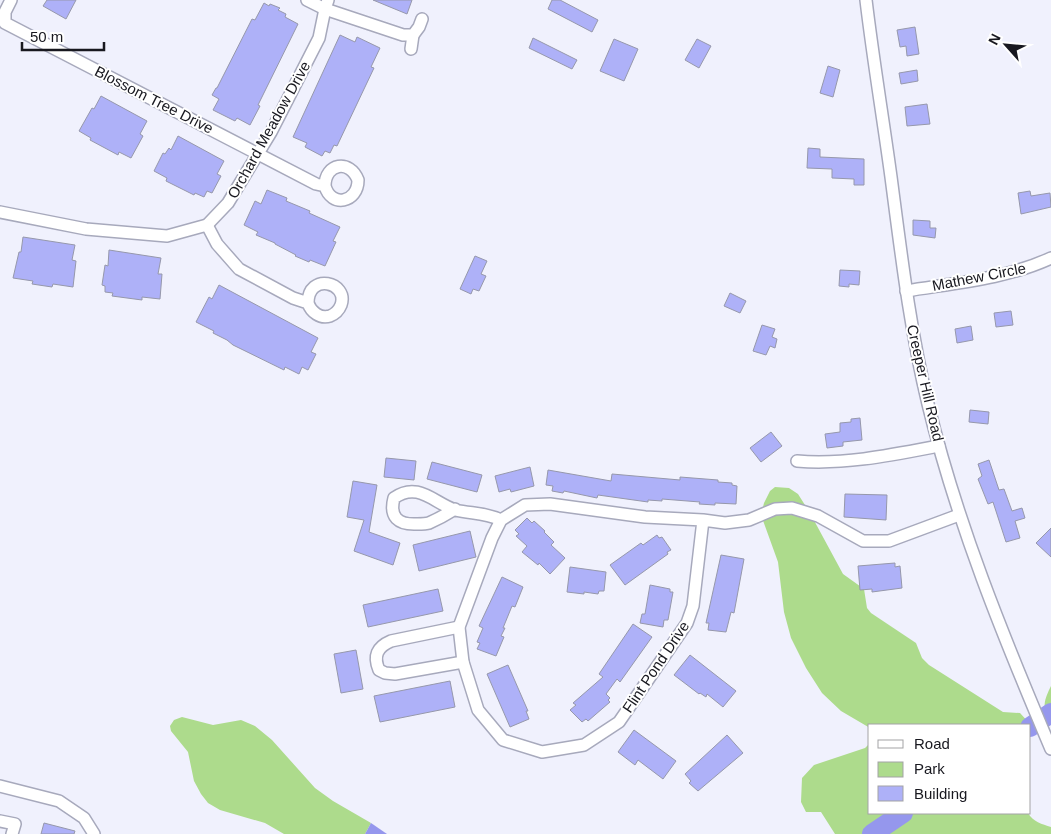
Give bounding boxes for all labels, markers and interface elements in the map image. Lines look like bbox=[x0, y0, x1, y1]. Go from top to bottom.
scale bar bbox=[22, 20, 105, 52]
north arrow bbox=[981, 20, 1031, 70]
text: 50 m bbox=[30, 28, 63, 45]
text: N bbox=[985, 31, 1004, 47]
street label: Orchard Meadow Drive bbox=[224, 58, 313, 201]
street label: Blossom Tree Drive bbox=[92, 62, 216, 137]
street label: Mathew Circle bbox=[931, 259, 1027, 294]
street label: Creeper Hill Road bbox=[904, 323, 947, 443]
street label: Flint Pond Drive bbox=[619, 618, 692, 716]
legend bbox=[868, 724, 1031, 814]
text: Road bbox=[914, 735, 950, 752]
text: Park bbox=[914, 760, 945, 777]
text: Building bbox=[914, 785, 967, 802]

